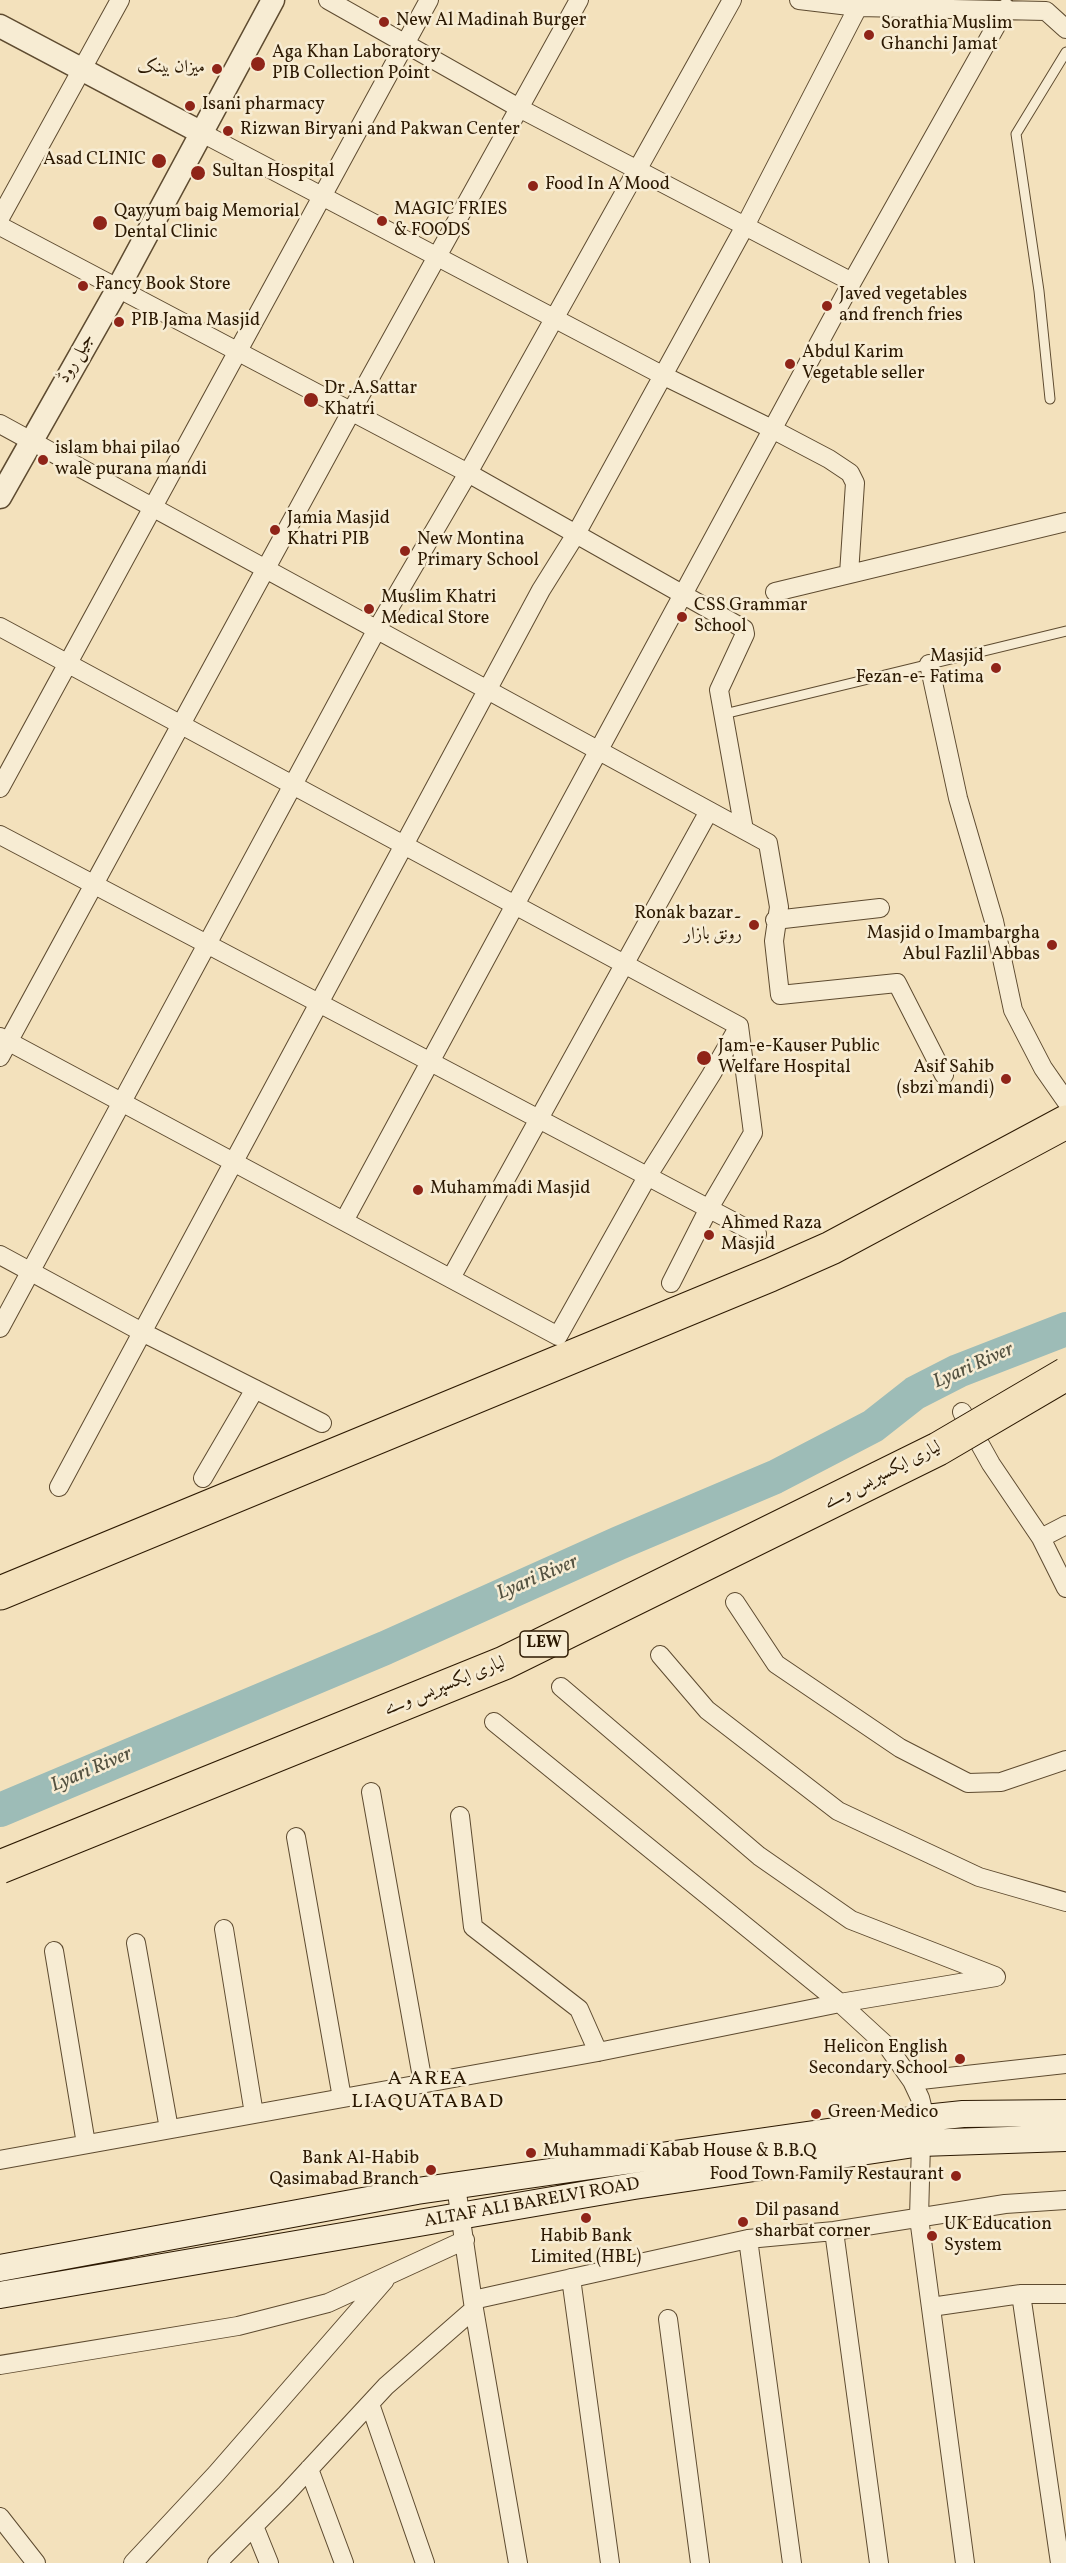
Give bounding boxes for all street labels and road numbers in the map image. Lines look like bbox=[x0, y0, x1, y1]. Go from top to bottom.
street label: جیل روڈ bbox=[54, 330, 100, 388]
street label: لیاری ایکسپریس وے bbox=[821, 1437, 945, 1515]
road number: LEW bbox=[520, 1631, 568, 1657]
street label: لیاری ایکسپریس وے bbox=[381, 1653, 509, 1721]
street label: ALTAF ALI BARELVI ROAD bbox=[422, 2174, 642, 2234]

